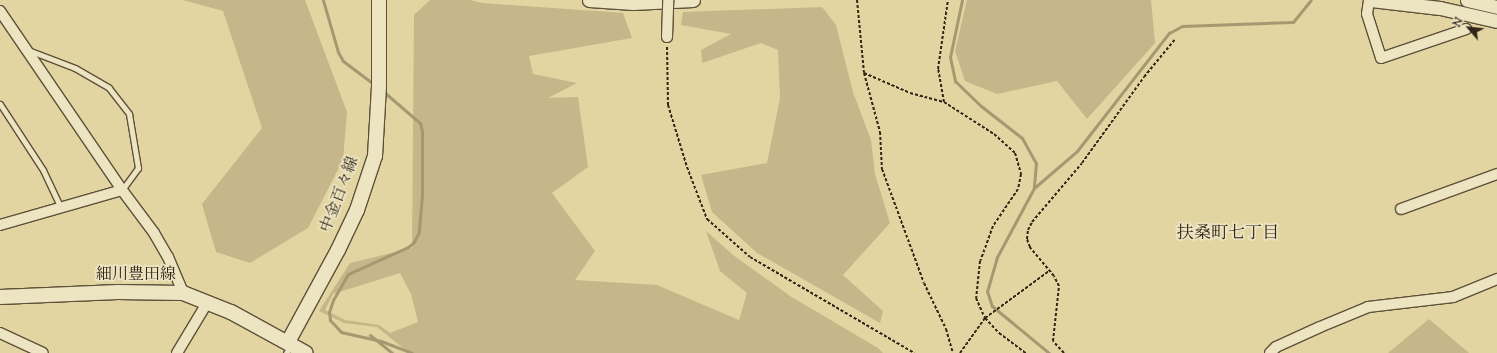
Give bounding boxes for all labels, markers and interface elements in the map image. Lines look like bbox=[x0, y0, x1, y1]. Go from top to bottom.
north arrow bbox=[1449, 8, 1489, 48]
text: N bbox=[1449, 15, 1468, 30]
street label: 中金百々線 bbox=[318, 154, 364, 236]
district label: 扶桑町七丁目 bbox=[1177, 225, 1279, 245]
street label: 細川豊田線 bbox=[96, 266, 176, 286]

